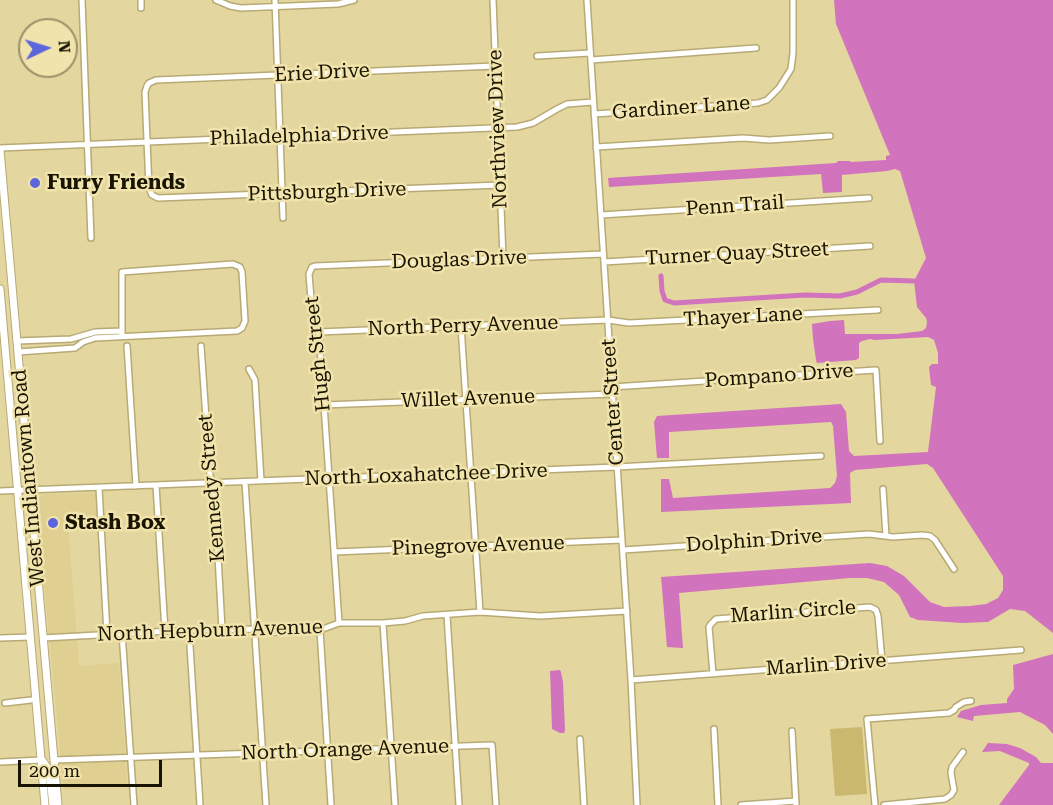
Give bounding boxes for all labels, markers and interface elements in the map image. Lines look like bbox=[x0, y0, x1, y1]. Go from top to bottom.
north arrow bbox=[18, 18, 78, 78]
text: N bbox=[55, 40, 74, 54]
street label: Northview Drive bbox=[483, 49, 513, 209]
street label: Erie Drive bbox=[274, 59, 370, 87]
street label: Gardiner Lane bbox=[611, 91, 751, 125]
street label: Philadelphia Drive bbox=[209, 121, 389, 151]
place label: Furry Friends bbox=[47, 171, 185, 195]
marker: Furry Friends bbox=[28, 176, 42, 190]
street label: Pittsburgh Drive bbox=[247, 177, 407, 207]
street label: Penn Trail bbox=[685, 191, 785, 221]
street label: Turner Quay Street bbox=[645, 237, 829, 271]
street label: Douglas Drive bbox=[391, 246, 527, 274]
street label: Hugh Street bbox=[300, 295, 336, 413]
street label: Thayer Lane bbox=[683, 302, 803, 332]
street label: North Perry Avenue bbox=[367, 311, 559, 341]
street label: Center Street bbox=[597, 338, 629, 466]
street label: Pompano Drive bbox=[704, 359, 854, 393]
street label: West Indiantown Road bbox=[8, 368, 50, 588]
street label: Willet Avenue bbox=[401, 385, 535, 413]
street label: Kennedy Street bbox=[194, 413, 230, 563]
street label: North Loxahatchee Drive bbox=[304, 459, 548, 491]
place label: Stash Box bbox=[65, 511, 165, 535]
marker: Stash Box bbox=[46, 516, 60, 530]
street label: Dolphin Drive bbox=[685, 524, 823, 558]
street label: Pinegrove Avenue bbox=[391, 531, 565, 561]
street label: Marlin Circle bbox=[729, 596, 857, 628]
street label: North Hepburn Avenue bbox=[97, 615, 323, 647]
street label: Marlin Drive bbox=[765, 649, 887, 681]
street label: North Orange Avenue bbox=[241, 734, 449, 766]
scale bar bbox=[21, 748, 165, 786]
text: 200 m bbox=[29, 760, 80, 781]

